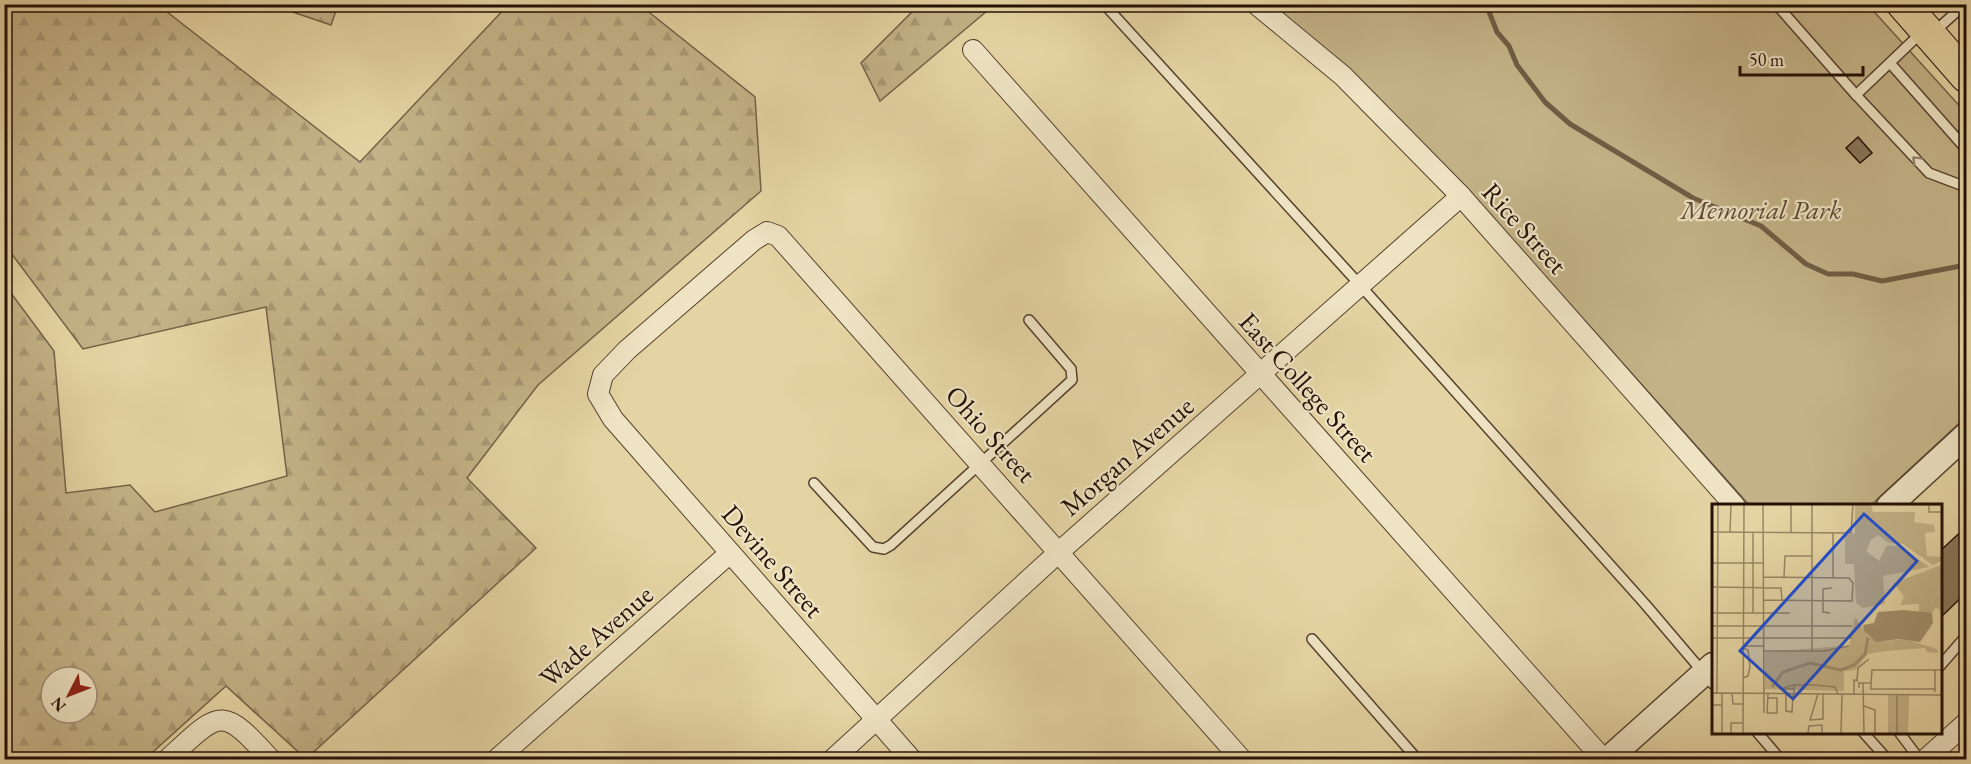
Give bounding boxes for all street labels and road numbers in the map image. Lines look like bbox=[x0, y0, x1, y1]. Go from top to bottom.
street label: Rice Street bbox=[1475, 175, 1576, 282]
street label: East College Street bbox=[1231, 304, 1385, 470]
street label: Ohio Street bbox=[938, 378, 1044, 490]
street label: Morgan Avenue bbox=[1053, 388, 1201, 524]
street label: Devine Street bbox=[714, 497, 832, 625]
street label: Wade Avenue bbox=[532, 577, 660, 695]

